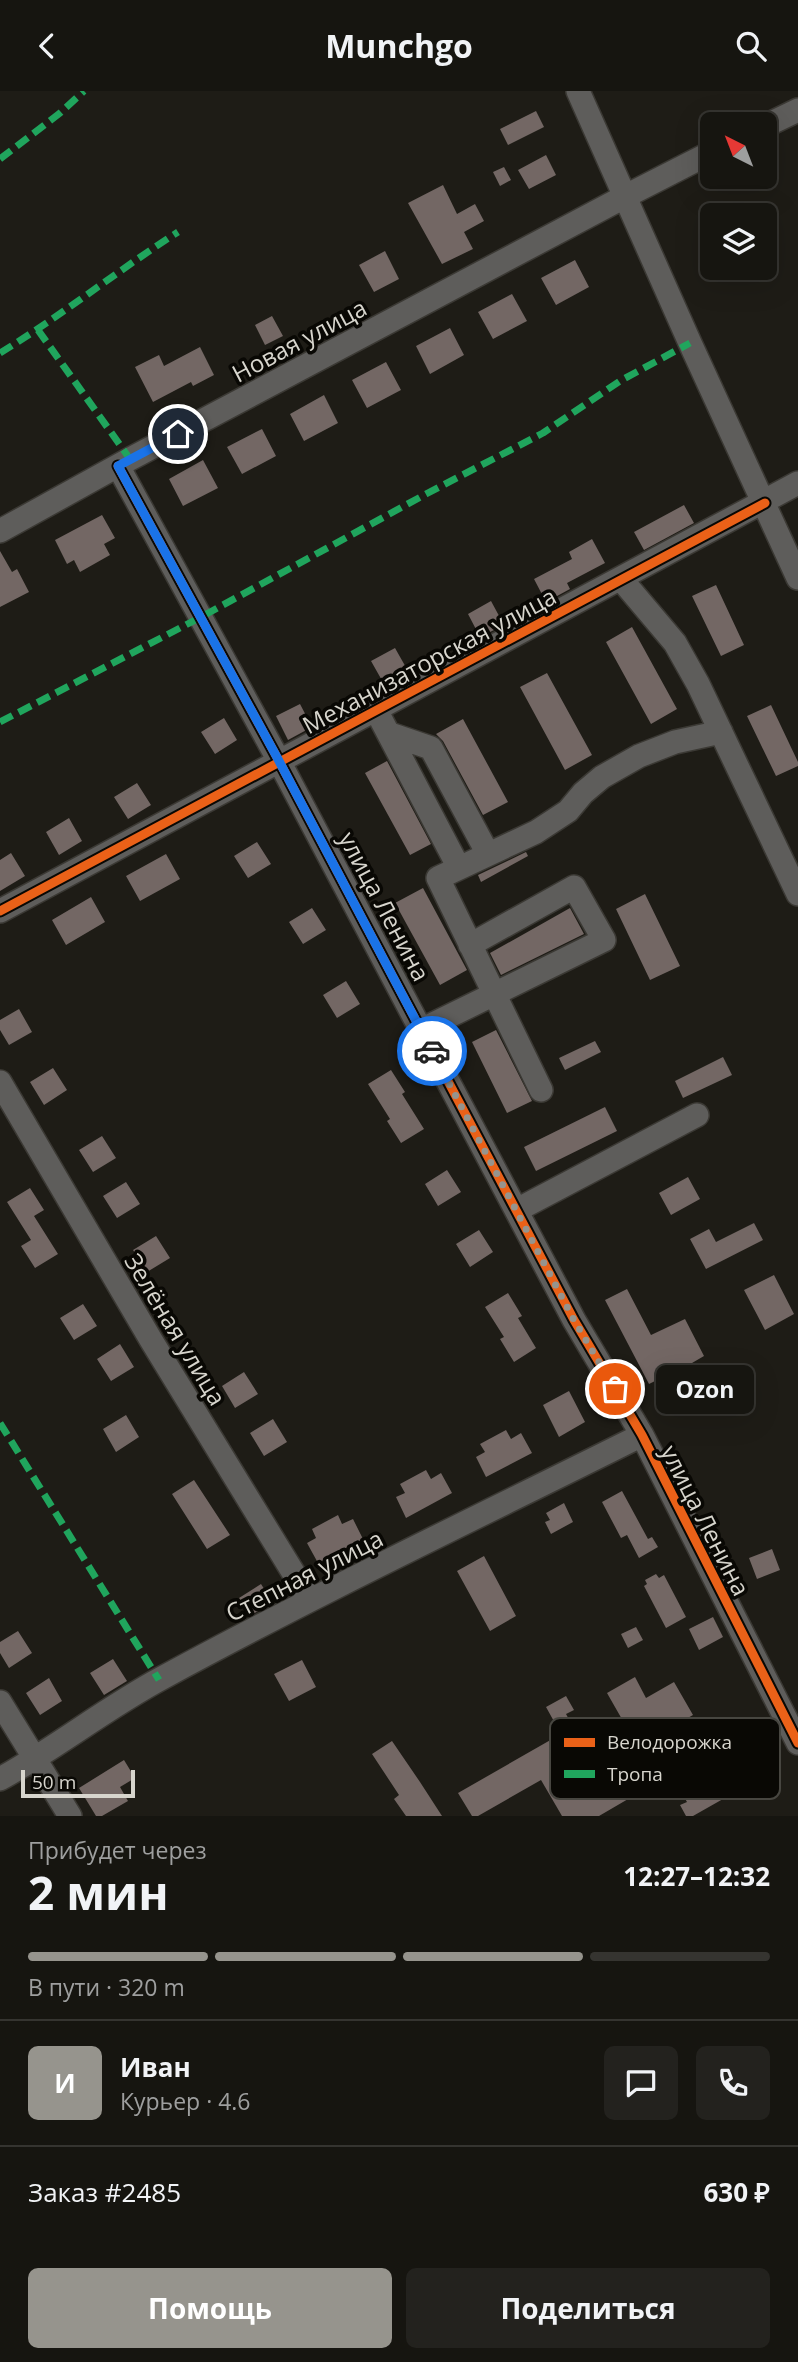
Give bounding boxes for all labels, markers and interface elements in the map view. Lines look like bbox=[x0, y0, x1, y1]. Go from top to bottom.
text: Munchgo bbox=[325, 24, 473, 67]
icon: back bbox=[28, 27, 66, 65]
icon: search bbox=[732, 27, 770, 65]
north arrow bbox=[700, 112, 777, 189]
map controls bbox=[700, 112, 777, 280]
button: layers bbox=[700, 203, 777, 280]
street label: Новая улица bbox=[226, 291, 372, 389]
pin bbox=[148, 404, 208, 464]
icon: home bbox=[159, 415, 197, 453]
street label: Механизаторская улица bbox=[296, 579, 562, 741]
street label: улица Ленина bbox=[332, 825, 438, 987]
courier bbox=[397, 1016, 467, 1086]
icon: car bbox=[413, 1032, 451, 1070]
street label: Зелёная улица bbox=[118, 1247, 234, 1411]
pin bbox=[585, 1359, 645, 1419]
callout: Ozon bbox=[657, 1365, 755, 1413]
icon: bag bbox=[596, 1370, 634, 1408]
text: Ozon bbox=[676, 1373, 734, 1405]
street label: улица Ленина bbox=[654, 1439, 758, 1601]
street label: Степная улица bbox=[220, 1521, 388, 1629]
legend bbox=[550, 1718, 780, 1799]
text: Велодорожка bbox=[607, 1729, 732, 1755]
text: Тропа bbox=[607, 1761, 663, 1787]
scale bar bbox=[21, 1767, 135, 1799]
text: 50 m bbox=[32, 1769, 76, 1795]
text: Прибудет через bbox=[28, 1834, 207, 1866]
text: 12:27–12:32 bbox=[623, 1858, 770, 1894]
text: 2 мин bbox=[28, 1861, 169, 1923]
text: В пути · 320 m bbox=[28, 1971, 185, 2003]
button: chat bbox=[604, 2046, 678, 2120]
button: phone bbox=[696, 2046, 770, 2120]
text: Иван bbox=[120, 2049, 191, 2085]
text: И bbox=[54, 2065, 76, 2101]
text: Курьер · 4.6 bbox=[120, 2085, 251, 2117]
text: Заказ #2485 bbox=[28, 2174, 181, 2210]
text: 630 ₽ bbox=[704, 2174, 770, 2210]
button: Помощь bbox=[28, 2268, 392, 2348]
button: Поделиться bbox=[406, 2268, 770, 2348]

